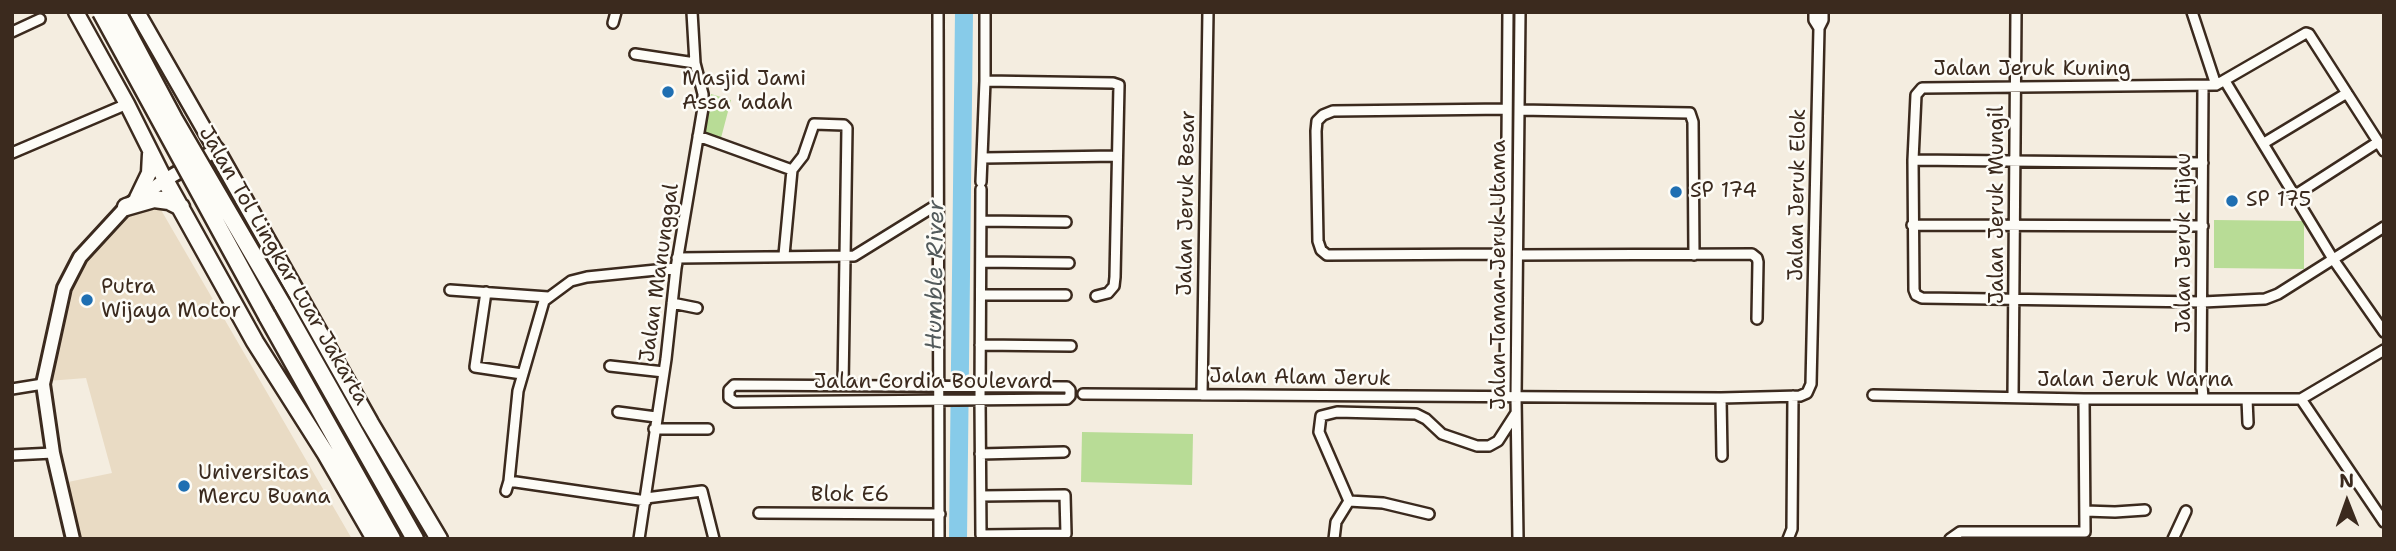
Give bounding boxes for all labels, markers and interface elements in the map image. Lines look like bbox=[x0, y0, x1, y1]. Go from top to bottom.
street label: Jalan Jeruk Kuning bbox=[1933, 57, 2131, 83]
place label: Masjid Jami Assa 'adah bbox=[682, 67, 806, 117]
marker: Masjid Jami Assa 'adah bbox=[660, 84, 676, 100]
street label: Jalan Jeruk Mungil bbox=[1985, 106, 2011, 304]
street label: Jalan Jeruk Elok bbox=[1784, 109, 1812, 281]
street label: Jalan Jeruk Besar bbox=[1173, 110, 1201, 296]
street label: Jalan Tol Lingkar Luar Jakarta bbox=[193, 122, 373, 410]
street label: Jalan Taman Jeruk Utama bbox=[1487, 140, 1513, 410]
street label: Jalan Jeruk Hijau bbox=[2172, 153, 2198, 333]
place label: SP 174 bbox=[1690, 179, 1757, 205]
street label: Jalan Manunggal bbox=[635, 182, 685, 364]
marker: SP 174 bbox=[1668, 184, 1684, 200]
place label: SP 175 bbox=[2246, 188, 2311, 214]
marker: SP 175 bbox=[2224, 193, 2240, 209]
water label: Humble River bbox=[921, 200, 951, 350]
place label: Putra Wijaya Motor bbox=[101, 275, 241, 325]
marker: Putra Wijaya Motor bbox=[79, 292, 95, 308]
street label: Jalan Alam Jeruk bbox=[1209, 364, 1391, 392]
street label: Jalan Jeruk Warna bbox=[2037, 368, 2233, 394]
street label: Jalan Cordia Boulevard bbox=[814, 370, 1052, 396]
place label: Universitas Mercu Buana bbox=[198, 461, 331, 511]
north arrow bbox=[2312, 467, 2382, 537]
text: N bbox=[2339, 468, 2354, 493]
marker: Universitas Mercu Buana bbox=[176, 478, 192, 494]
street label: Blok E6 bbox=[811, 483, 889, 509]

